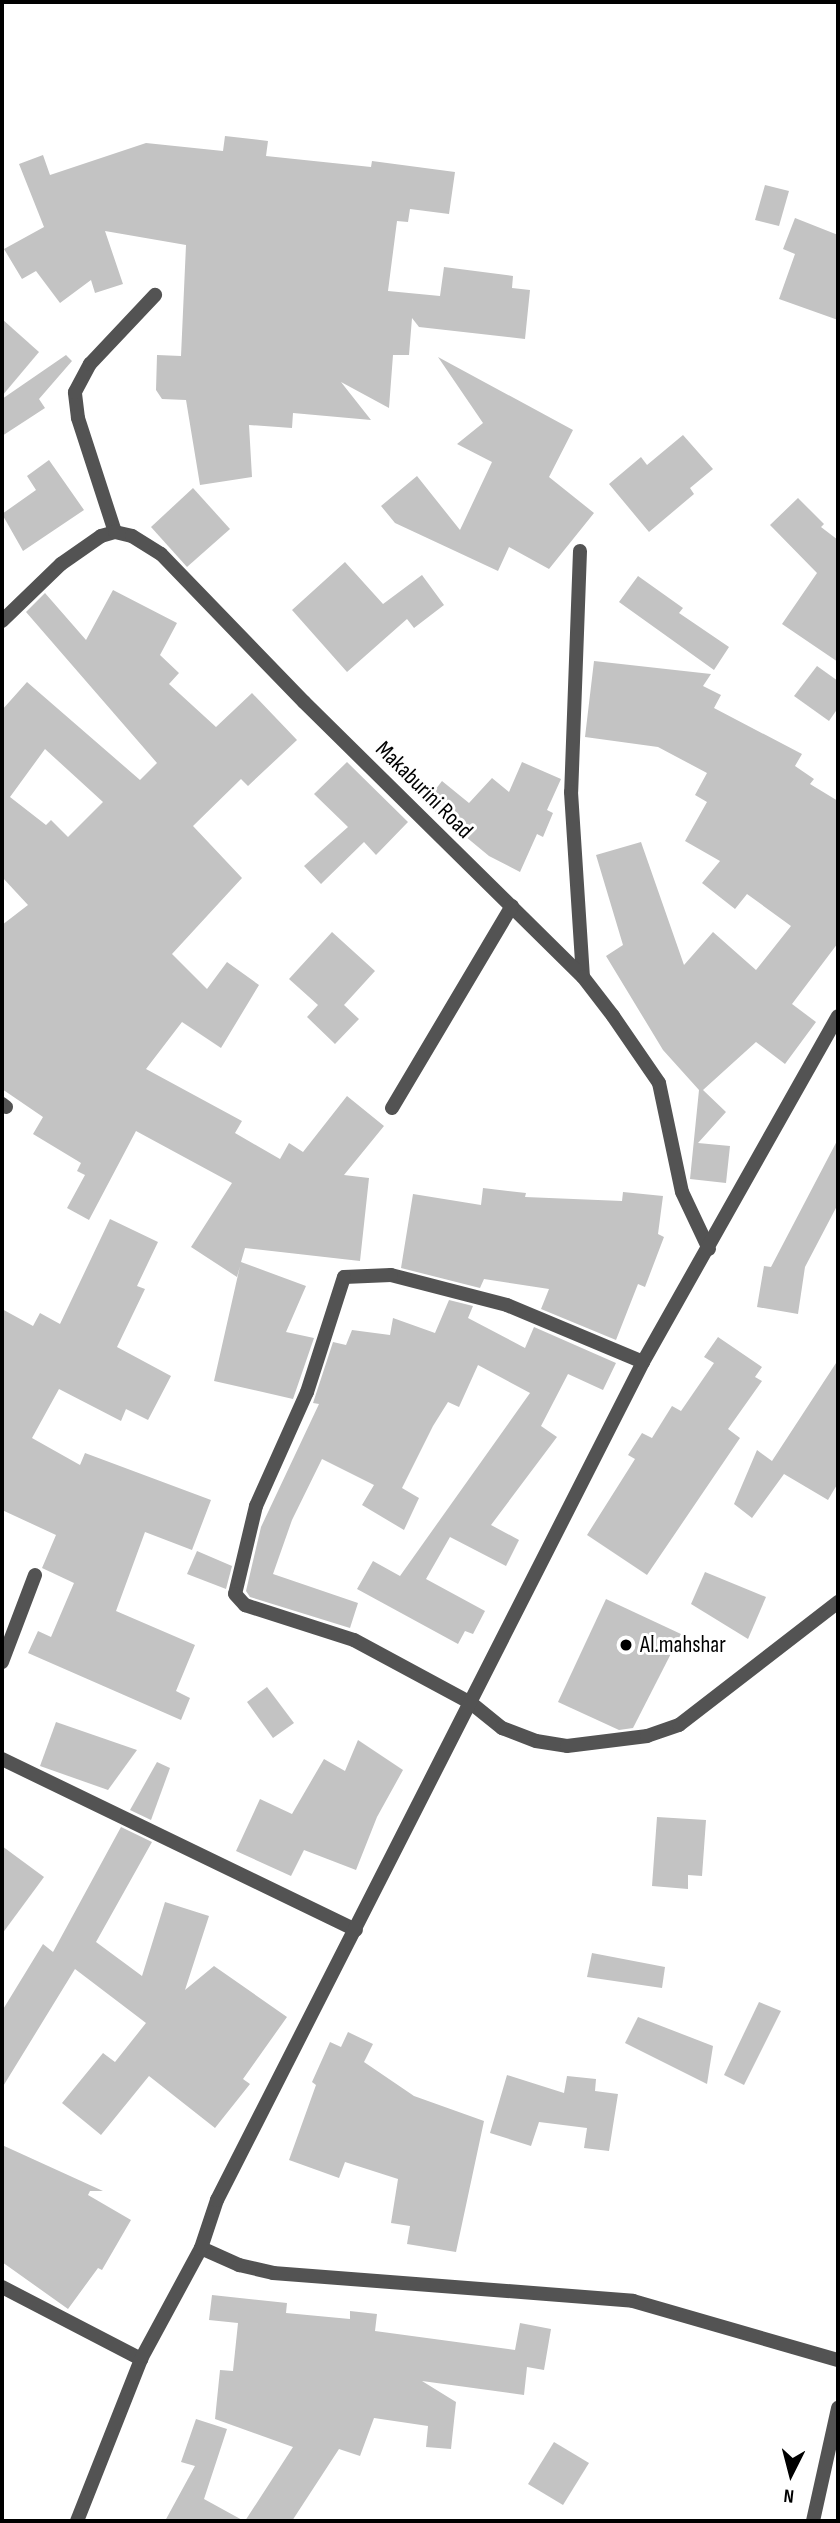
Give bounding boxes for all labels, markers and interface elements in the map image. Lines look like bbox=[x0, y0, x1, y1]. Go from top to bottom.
street label: Makaburini Road bbox=[370, 736, 478, 844]
place label: Al.mahshar bbox=[640, 1631, 726, 1659]
marker: Al.mahshar bbox=[618, 1637, 634, 1653]
north arrow bbox=[756, 2439, 826, 2509]
text: N bbox=[783, 2483, 795, 2507]

